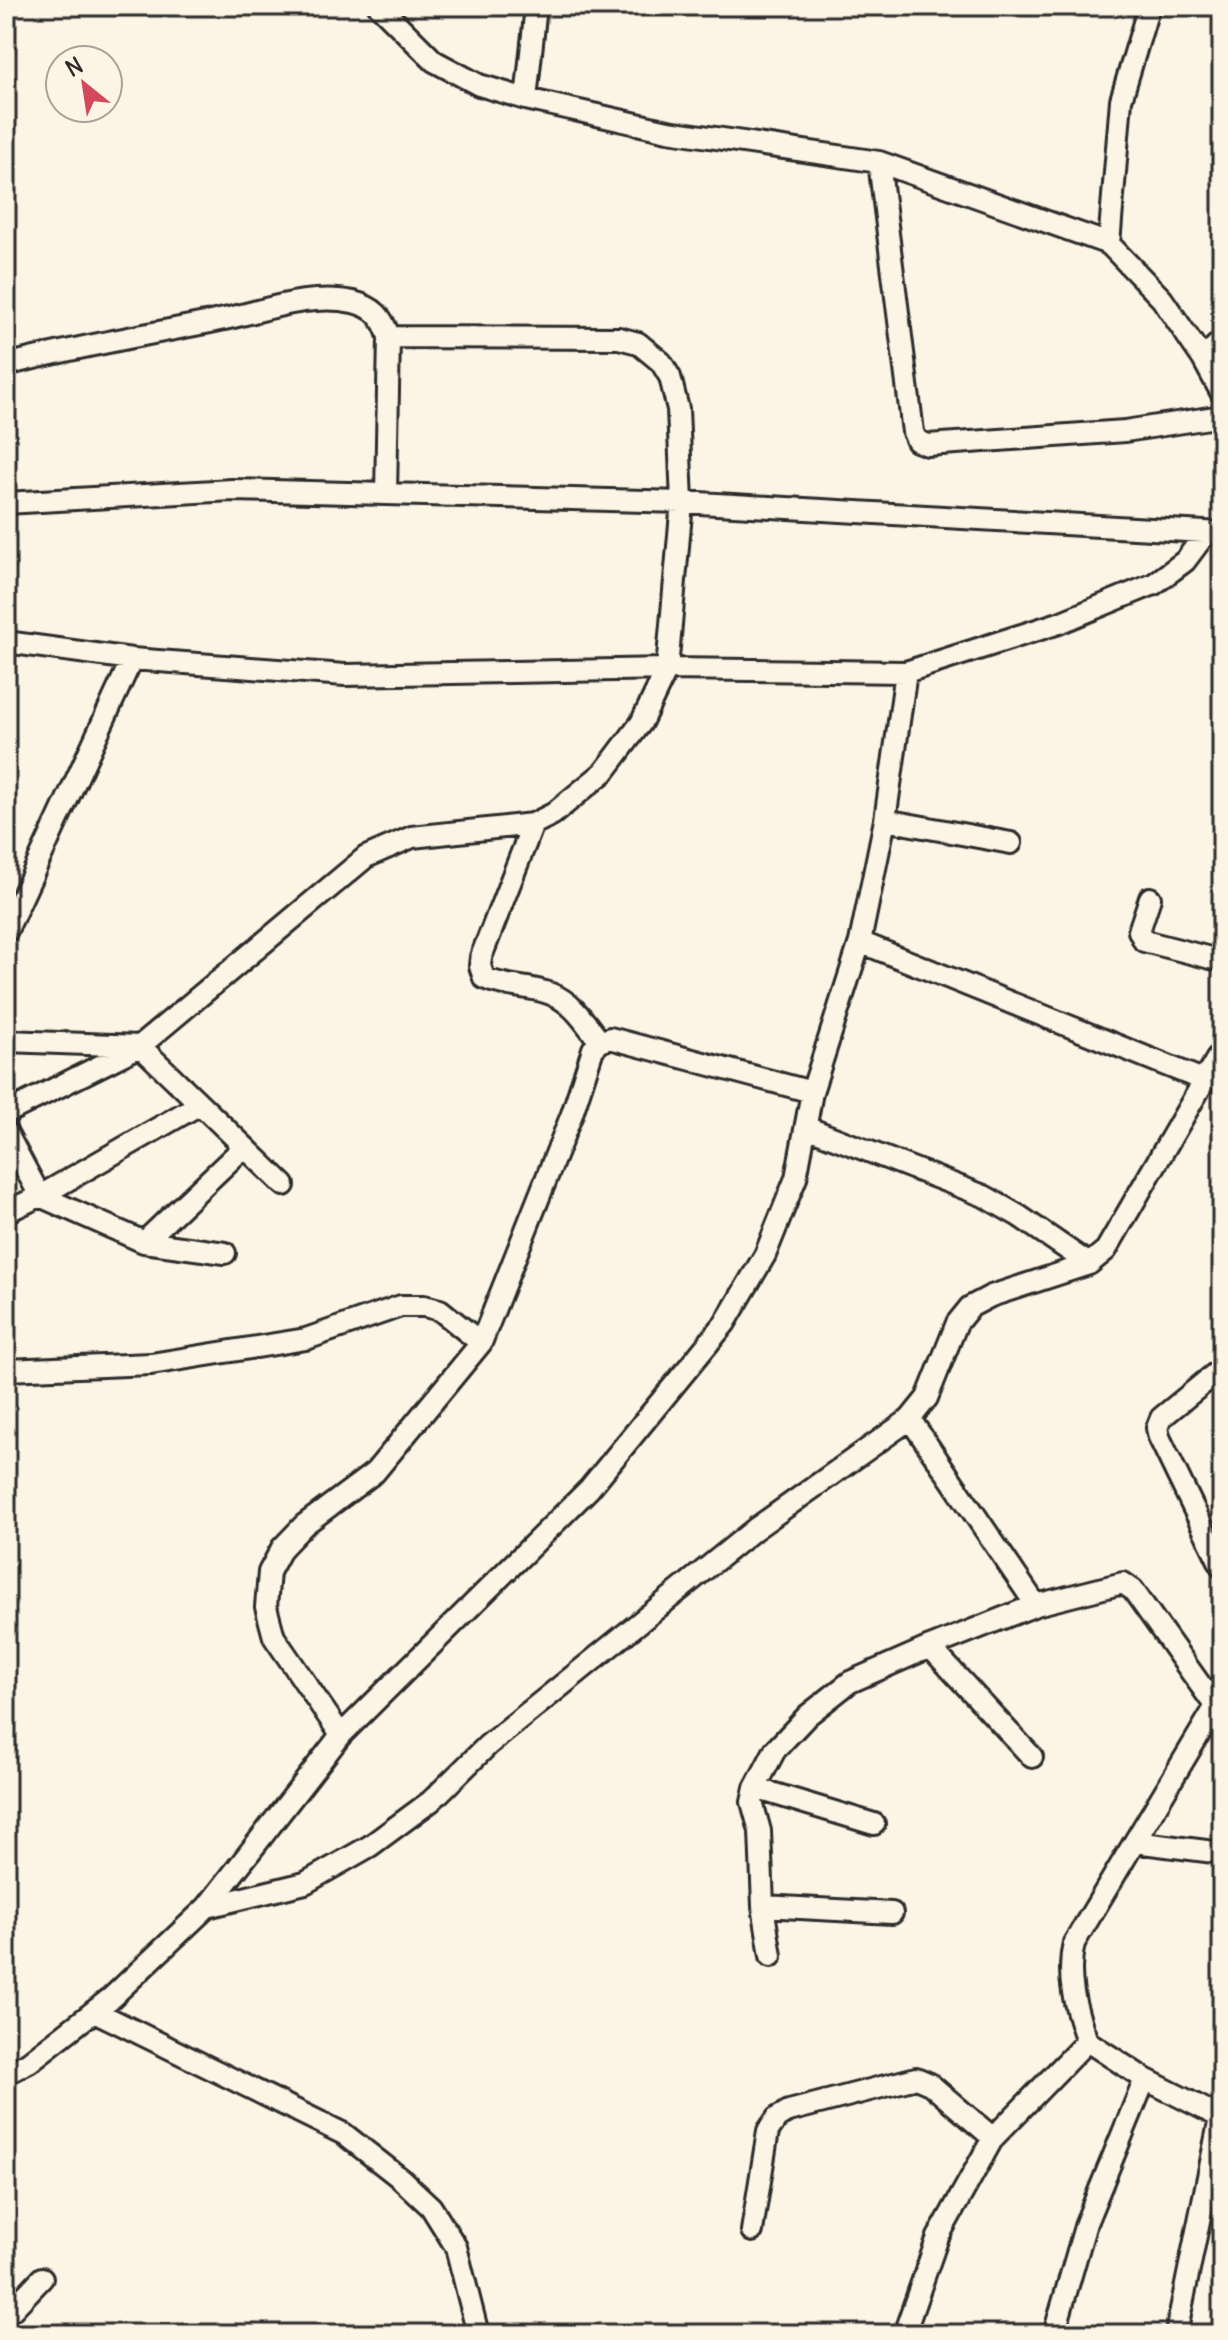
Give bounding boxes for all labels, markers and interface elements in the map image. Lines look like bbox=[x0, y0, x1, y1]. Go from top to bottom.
north arrow bbox=[44, 44, 124, 124]
text: N bbox=[60, 51, 88, 83]

